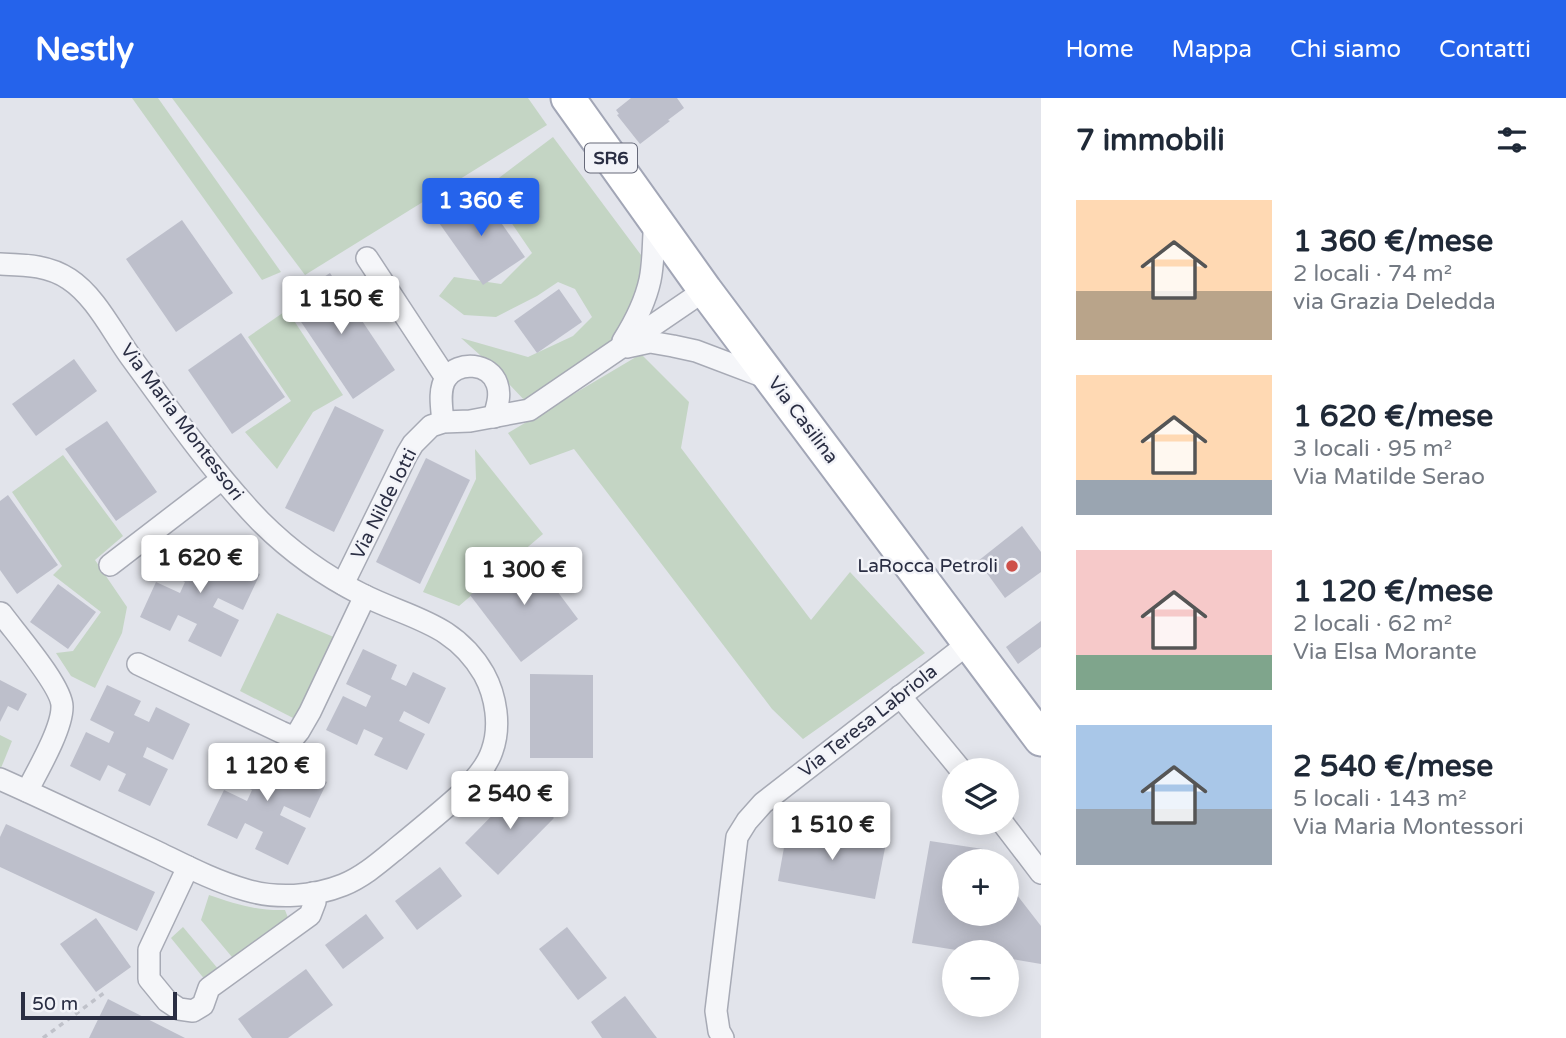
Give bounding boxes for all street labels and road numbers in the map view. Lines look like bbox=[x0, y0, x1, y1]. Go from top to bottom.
road number: SR6 bbox=[585, 144, 637, 172]
street label: Via Maria Montessori bbox=[116, 339, 248, 505]
street label: Via Casilina bbox=[763, 372, 843, 468]
street label: Via Nilde Iotti bbox=[347, 445, 421, 563]
street label: Via Teresa Labriola bbox=[794, 660, 942, 782]

